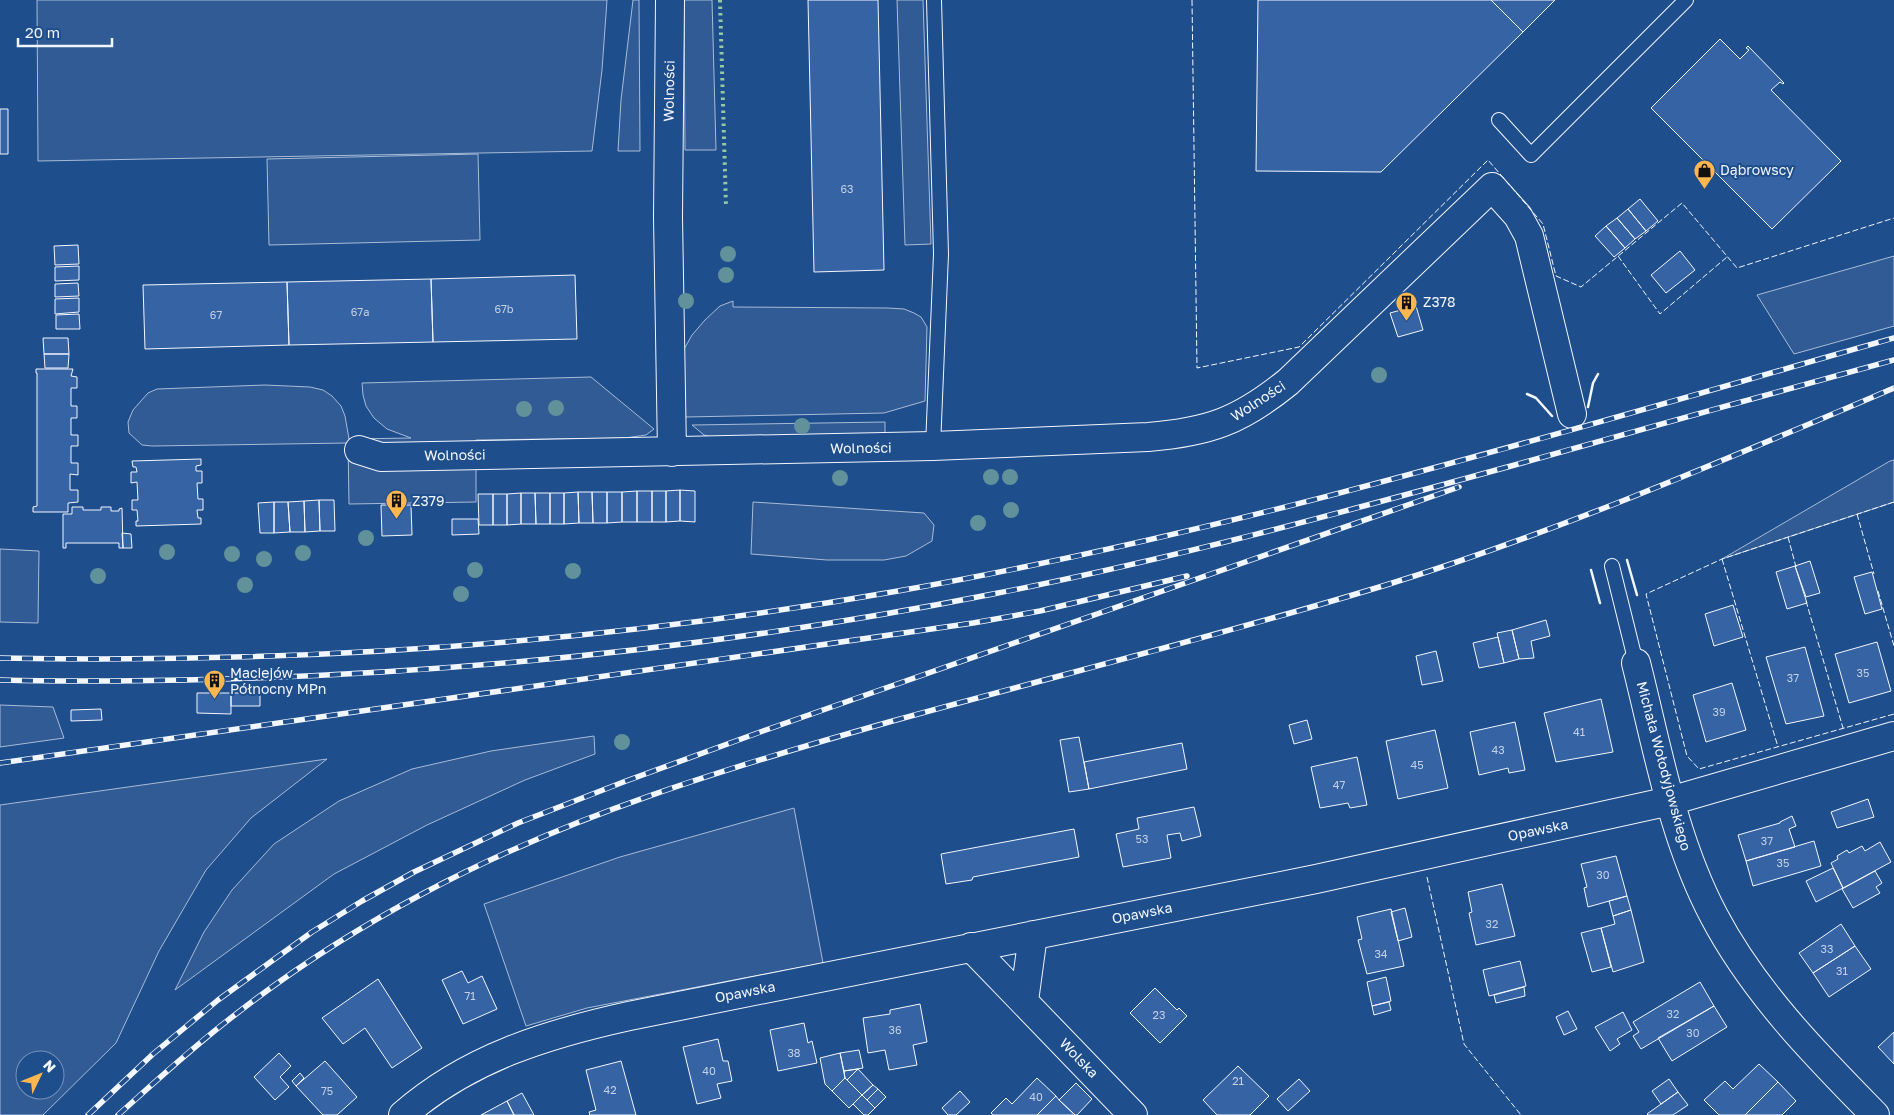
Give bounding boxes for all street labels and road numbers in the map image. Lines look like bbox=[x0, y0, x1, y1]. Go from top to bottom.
street label: Wolności bbox=[659, 60, 678, 122]
street label: Wolności bbox=[1227, 377, 1288, 424]
street label: Wolności bbox=[830, 438, 892, 457]
street label: Wolności bbox=[424, 445, 486, 464]
street label: Michała Wołodyjowskiego bbox=[1634, 679, 1695, 852]
street label: Opawska bbox=[1506, 815, 1570, 844]
street label: Opawska bbox=[1110, 898, 1174, 927]
street label: Opawska bbox=[713, 977, 777, 1006]
street label: Wolska bbox=[1056, 1034, 1102, 1081]

